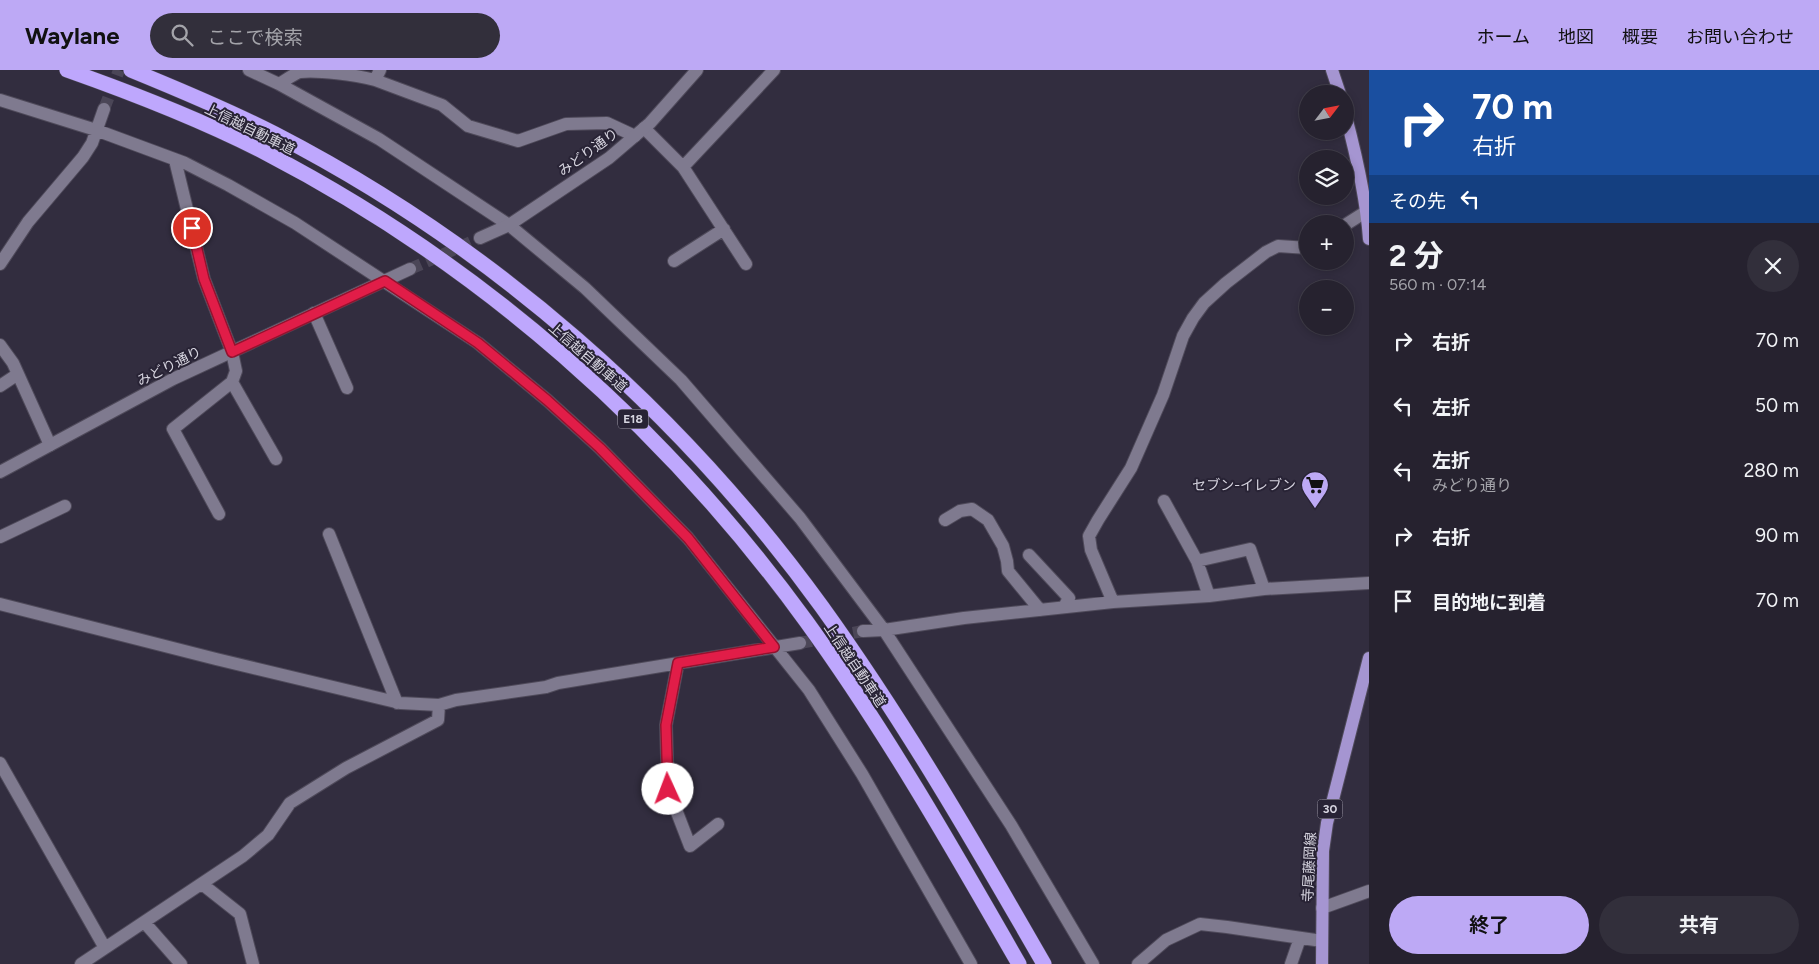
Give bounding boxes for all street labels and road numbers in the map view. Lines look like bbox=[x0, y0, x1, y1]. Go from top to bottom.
street label: 上信越自動車道 bbox=[202, 100, 298, 159]
street label: みどり通り bbox=[555, 125, 622, 180]
street label: 上信越自動車道 bbox=[545, 319, 630, 396]
street label: みどり通り bbox=[134, 343, 204, 390]
road number: E18 bbox=[618, 409, 648, 428]
street label: 上信越自動車道 bbox=[820, 620, 889, 711]
road number: 30 bbox=[1318, 800, 1342, 819]
street label: 寺尾藤岡線 bbox=[1299, 832, 1320, 902]

